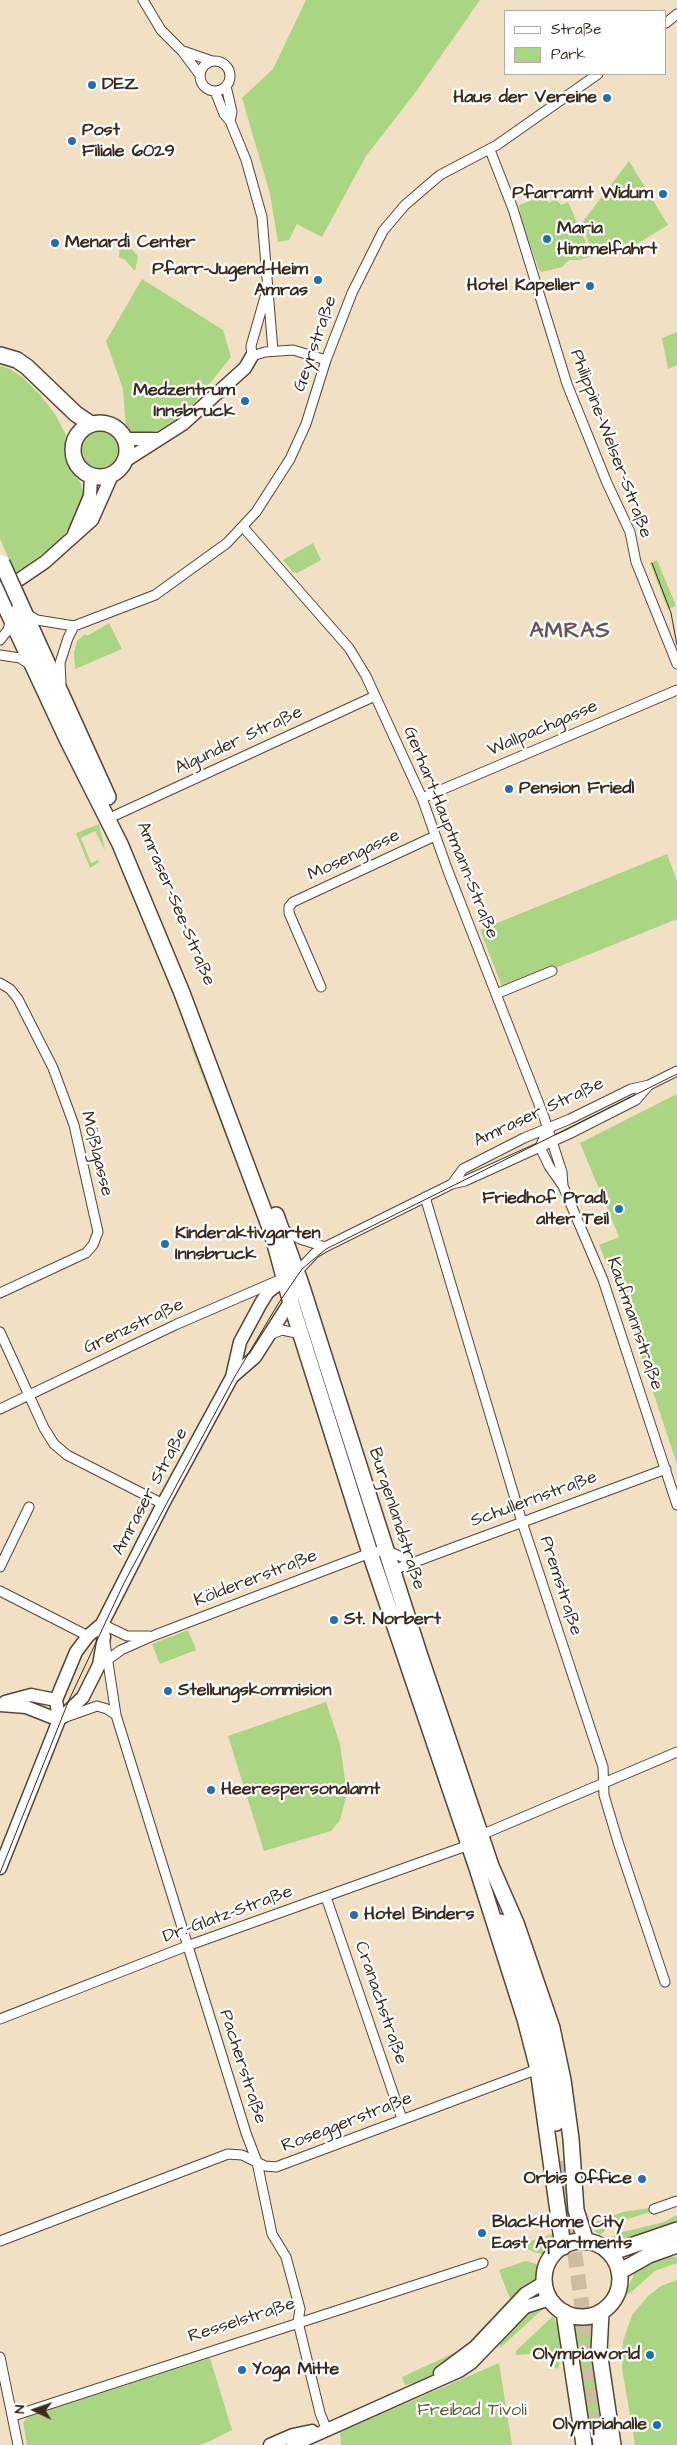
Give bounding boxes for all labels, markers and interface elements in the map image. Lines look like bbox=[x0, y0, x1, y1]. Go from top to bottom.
legend bbox=[504, 10, 667, 75]
text: Straße bbox=[551, 19, 601, 40]
text: Park bbox=[551, 44, 586, 65]
place label: DEZ bbox=[102, 74, 138, 96]
marker: DEZ bbox=[86, 79, 98, 91]
place label: Haus der Vereine bbox=[453, 87, 597, 109]
marker: Haus der Vereine bbox=[601, 92, 613, 104]
place label: Post Filiale 6029 bbox=[82, 120, 175, 162]
marker: Post Filiale 6029 bbox=[66, 135, 78, 147]
place label: Pfarramt Widum bbox=[512, 183, 653, 205]
marker: Pfarramt Widum bbox=[657, 188, 669, 200]
place label: Maria Himmelfahrt bbox=[557, 218, 657, 260]
place label: Menardi Center bbox=[65, 232, 195, 254]
marker: Maria Himmelfahrt bbox=[541, 233, 553, 245]
marker: Menardi Center bbox=[49, 237, 61, 249]
place label: Pfarr-Jugend-Heim Amras bbox=[152, 259, 308, 302]
marker: Pfarr-Jugend-Heim Amras bbox=[312, 274, 324, 286]
place label: Hotel Kapeller bbox=[467, 275, 580, 297]
marker: Hotel Kapeller bbox=[584, 280, 596, 292]
street label: Geyrstraße bbox=[290, 293, 342, 395]
street label: Philippine-Welser-Straße bbox=[564, 347, 656, 541]
place label: Medzentrum Innsbruck bbox=[133, 380, 235, 422]
marker: Medzentrum Innsbruck bbox=[239, 395, 251, 407]
district label: AMRAS bbox=[529, 619, 611, 645]
street label: Wallpachgasse bbox=[485, 696, 601, 762]
street label: Algunder Straße bbox=[172, 702, 306, 780]
street label: Gerhart-Hauptmann-Straße bbox=[398, 724, 502, 942]
place label: Pension Friedl bbox=[519, 778, 634, 800]
marker: Pension Friedl bbox=[503, 783, 515, 795]
street label: Amraser-See-Straße bbox=[131, 819, 219, 989]
street label: Mosengasse bbox=[305, 825, 403, 887]
street label: Amraser Straße bbox=[471, 1073, 607, 1153]
street label: Mößlgasse bbox=[75, 1109, 117, 1199]
place label: Friedhof Pradl, alter Teil bbox=[482, 1188, 609, 1230]
marker: Friedhof Pradl, alter Teil bbox=[613, 1203, 625, 1215]
place label: Kinderaktivgarten Innsbruck bbox=[175, 1223, 320, 1266]
marker: Kinderaktivgarten Innsbruck bbox=[159, 1238, 171, 1250]
street label: Kaufmannstraße bbox=[601, 1255, 667, 1393]
street label: Grenzstraße bbox=[81, 1294, 187, 1360]
street label: Amraser Straße bbox=[108, 1425, 194, 1559]
street label: Burgenlandstraße bbox=[363, 1445, 429, 1593]
street label: Schullernstraße bbox=[468, 1467, 600, 1533]
street label: Premstraße bbox=[534, 1534, 586, 1638]
street label: Köldererstraße bbox=[191, 1546, 321, 1612]
place label: St. Norbert bbox=[344, 1609, 441, 1631]
marker: St. Norbert bbox=[328, 1614, 340, 1626]
place label: Stellungskommision bbox=[178, 1680, 332, 1702]
marker: Stellungskommision bbox=[162, 1685, 174, 1697]
place label: Heerespersonalamt bbox=[221, 1779, 380, 1801]
marker: Heerespersonalamt bbox=[205, 1784, 217, 1796]
street label: Dr.-Glatz-Straße bbox=[160, 1882, 296, 1948]
place label: Hotel Binders bbox=[364, 1904, 475, 1926]
marker: Hotel Binders bbox=[348, 1909, 360, 1921]
street label: Cranachstraße bbox=[349, 1939, 411, 2067]
street label: Pacherstraße bbox=[213, 2007, 271, 2127]
street label: Roseggerstraße bbox=[279, 2088, 415, 2158]
place label: Orbis Office bbox=[524, 2168, 632, 2190]
marker: Orbis Office bbox=[636, 2173, 648, 2185]
place label: BlackHome City East Apartments bbox=[492, 2212, 632, 2254]
marker: BlackHome City East Apartments bbox=[476, 2227, 488, 2239]
street label: Resselstraße bbox=[186, 2294, 298, 2348]
place label: Olympiaworld bbox=[533, 2344, 640, 2366]
marker: Olympiaworld bbox=[644, 2349, 656, 2361]
place label: Yoga Mitte bbox=[252, 2359, 339, 2381]
marker: Yoga Mitte bbox=[236, 2364, 248, 2376]
north arrow bbox=[10, 2385, 60, 2435]
park label: Freibad Tivoli bbox=[417, 2400, 527, 2422]
text: N bbox=[10, 2404, 30, 2414]
place label: Olympiahalle bbox=[553, 2414, 647, 2436]
marker: Olympiahalle bbox=[651, 2419, 663, 2431]

